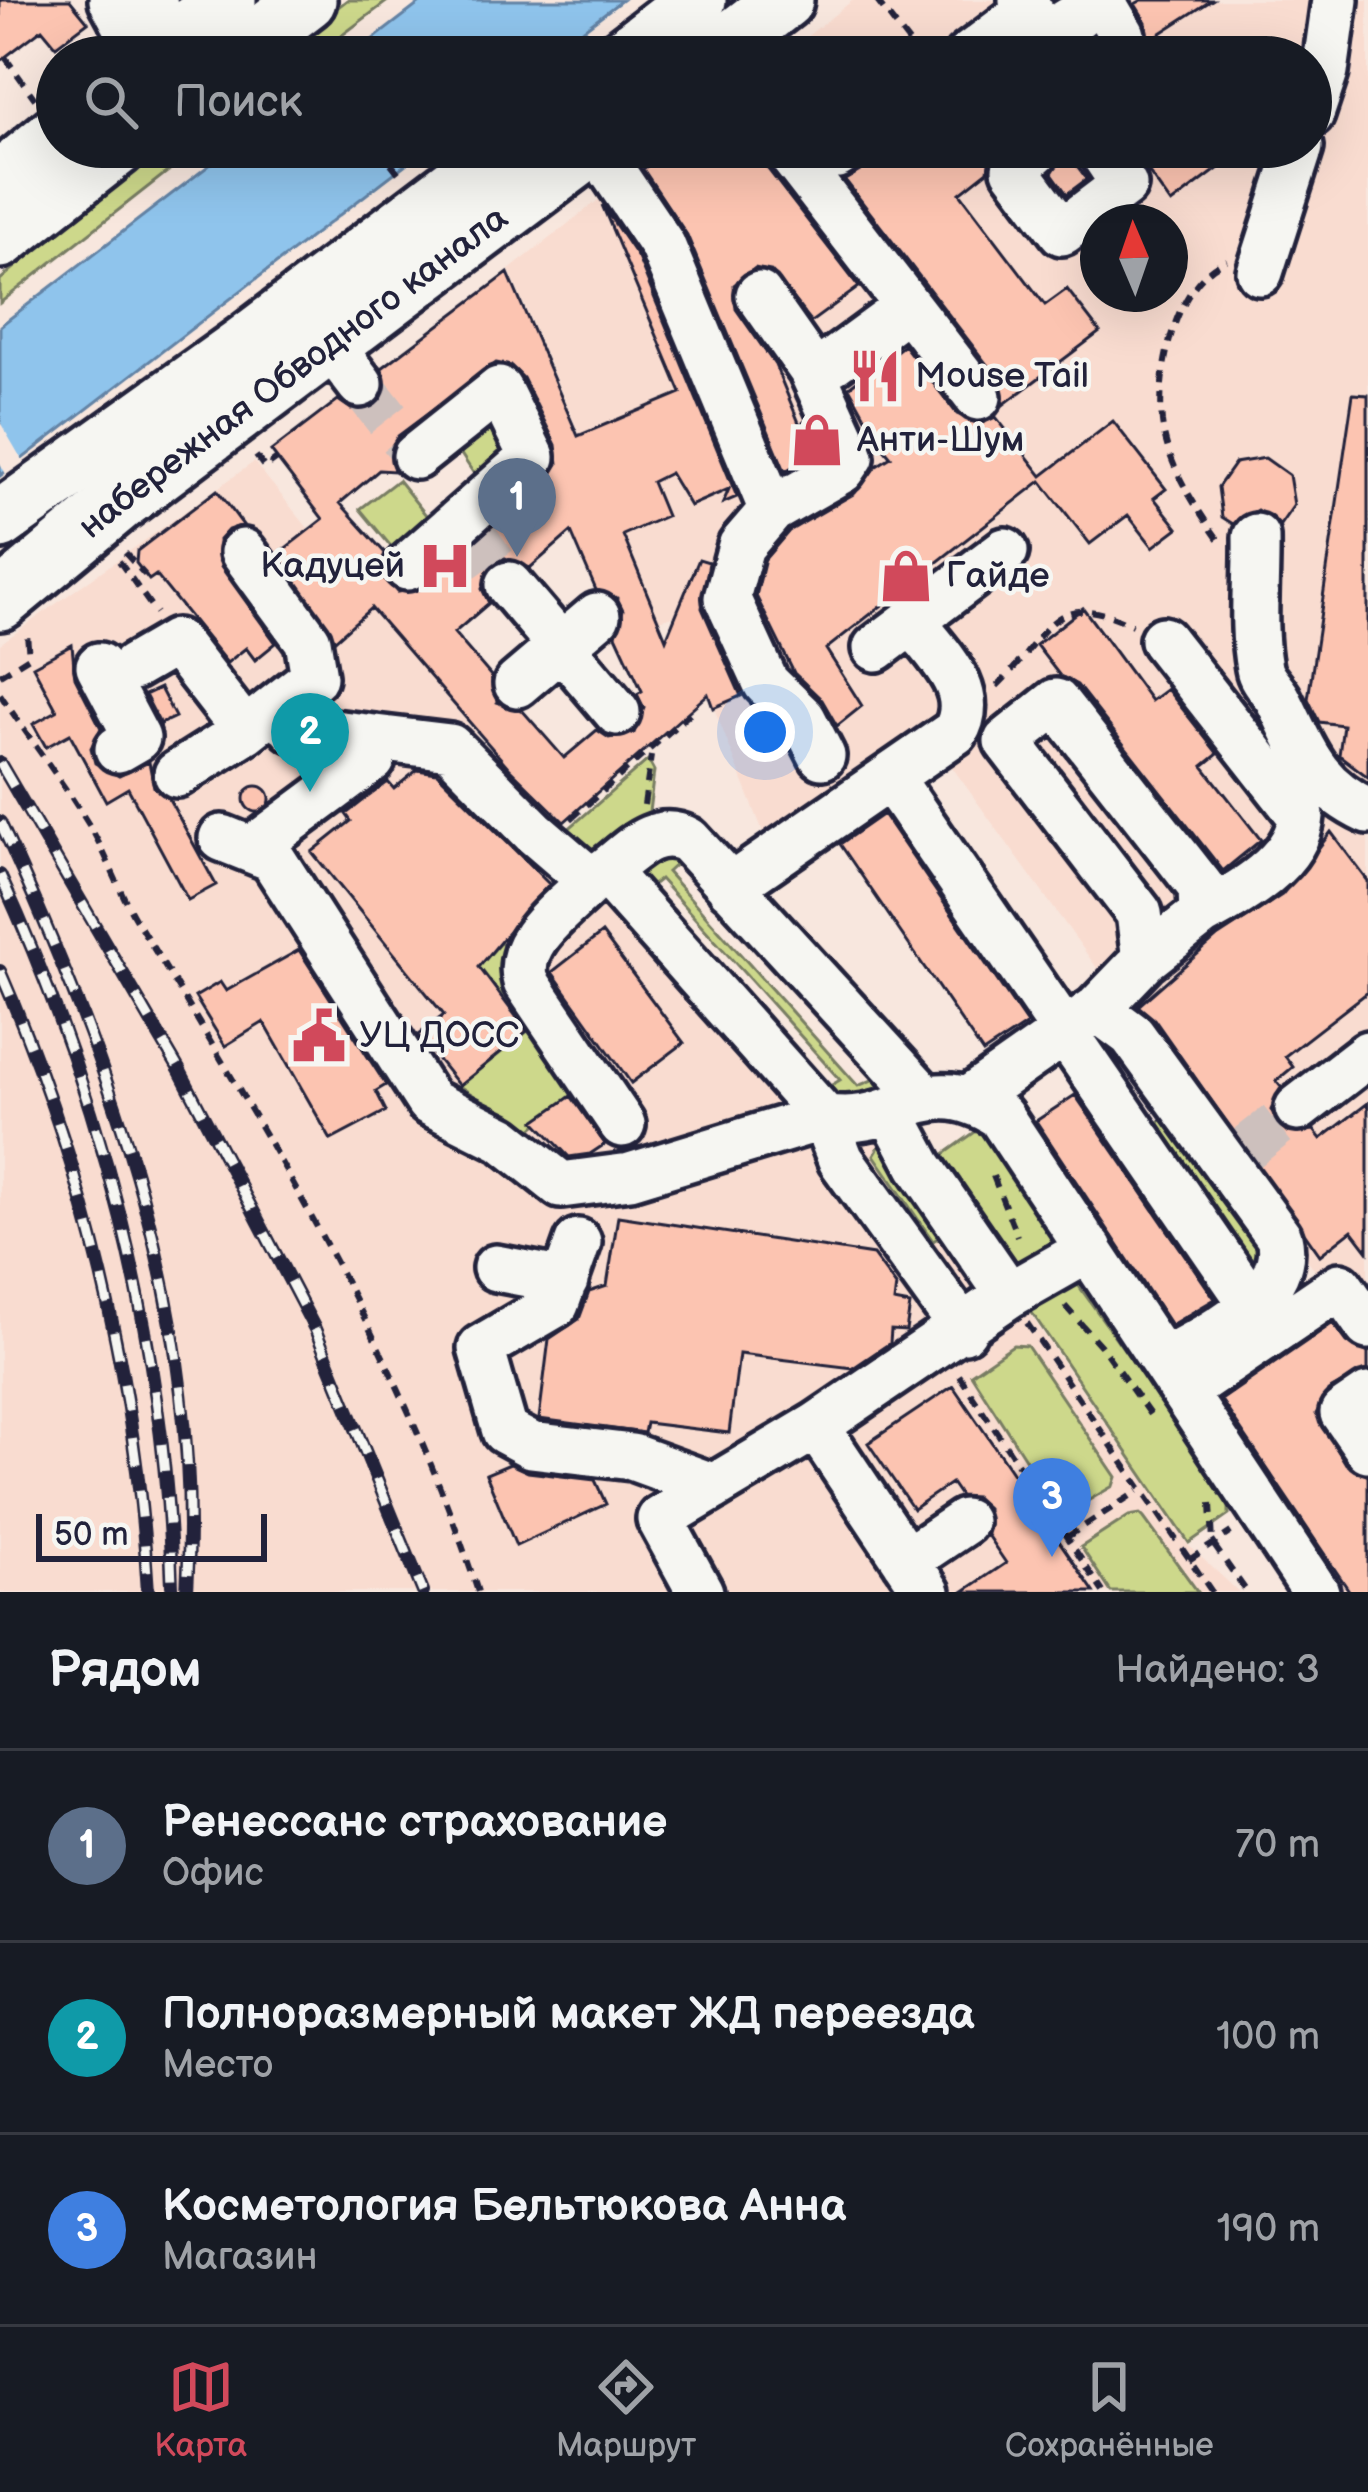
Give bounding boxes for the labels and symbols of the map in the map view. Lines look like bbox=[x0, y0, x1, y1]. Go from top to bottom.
street label: набережная Обводного канала bbox=[70, 196, 516, 548]
north arrow bbox=[1080, 204, 1188, 312]
restaurant icon: Mouse Tail bbox=[846, 347, 904, 405]
place label: Mouse Tail bbox=[915, 355, 1089, 398]
shop icon: Анти-Шум bbox=[788, 411, 846, 469]
place label: Анти-Шум bbox=[856, 419, 1024, 462]
pin: 1 bbox=[478, 458, 556, 557]
hospital icon: Кадуцей bbox=[416, 537, 474, 595]
place label: Кадуцей bbox=[260, 545, 405, 588]
shop icon: Гайде bbox=[877, 547, 935, 605]
place label: Гайде bbox=[946, 555, 1050, 598]
pin: 2 bbox=[271, 693, 349, 792]
your location bbox=[735, 702, 795, 762]
public building icon: УЦ ДОСС bbox=[290, 1007, 348, 1065]
place label: УЦ ДОСС bbox=[359, 1015, 519, 1058]
pin: 3 bbox=[1013, 1458, 1091, 1557]
scale bar bbox=[36, 1508, 267, 1561]

